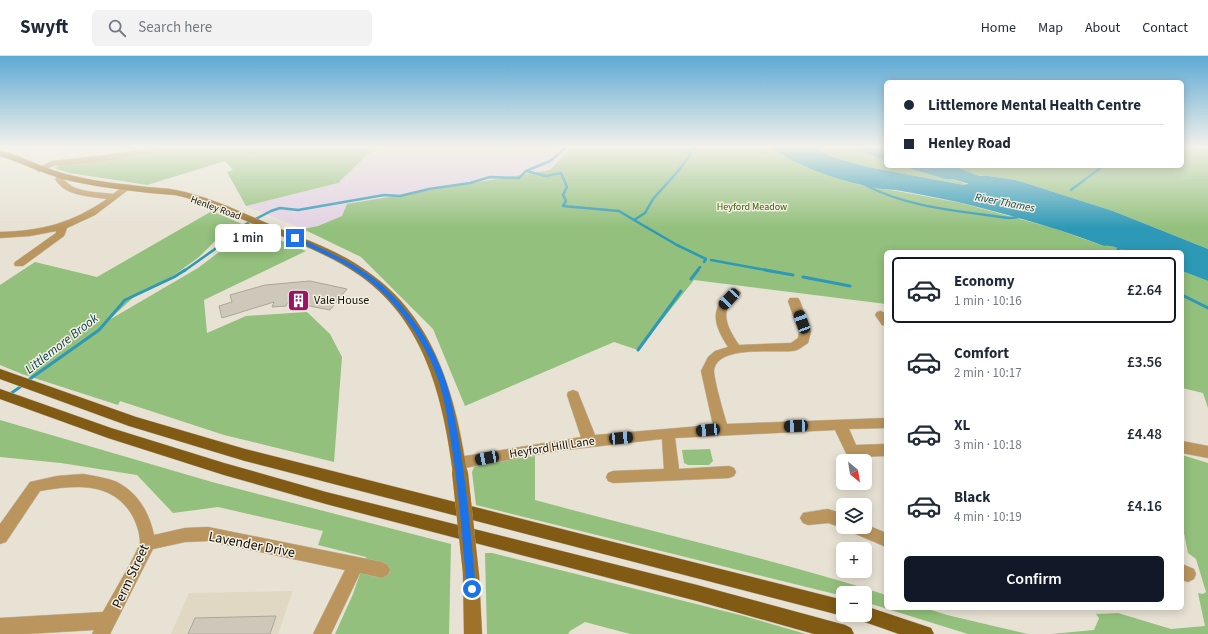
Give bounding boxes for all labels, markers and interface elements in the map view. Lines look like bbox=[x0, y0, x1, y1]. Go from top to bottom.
search box bbox=[92, 10, 372, 46]
text: Swyft bbox=[20, 14, 68, 41]
icon: search bbox=[106, 17, 128, 39]
text: Search here bbox=[138, 17, 212, 38]
text: Home bbox=[981, 18, 1016, 38]
text: Map bbox=[1038, 18, 1063, 38]
text: About bbox=[1085, 18, 1120, 38]
text: Contact bbox=[1142, 18, 1188, 38]
text: Littlemore Mental Health Centre bbox=[928, 95, 1141, 116]
text: Henley Road bbox=[928, 133, 1011, 154]
water label: River Thames bbox=[974, 189, 1037, 216]
street label: Henley Road bbox=[189, 192, 243, 224]
park label: Heyford Meadow bbox=[717, 200, 787, 214]
callout: 1 min bbox=[215, 224, 281, 252]
text: 1 min bbox=[233, 229, 263, 247]
route end bbox=[286, 229, 304, 247]
text: Economy bbox=[954, 271, 1015, 292]
icon: car bbox=[906, 272, 942, 308]
text: £2.64 bbox=[1127, 280, 1162, 301]
car bbox=[716, 286, 742, 312]
building icon: Vale House bbox=[285, 287, 311, 313]
place label: Vale House bbox=[314, 292, 369, 309]
text: 1 min · 10:16 bbox=[954, 292, 1022, 310]
water label: Littlemore Brook bbox=[21, 309, 103, 378]
car bbox=[792, 309, 812, 335]
text: Comfort bbox=[954, 343, 1009, 364]
icon: car bbox=[906, 344, 942, 380]
text: £3.56 bbox=[1127, 352, 1162, 373]
text: 2 min · 10:17 bbox=[954, 364, 1022, 382]
text: XL bbox=[954, 415, 970, 436]
icon: car bbox=[906, 416, 942, 452]
car bbox=[784, 420, 808, 432]
car bbox=[696, 423, 720, 437]
text: £4.48 bbox=[1127, 424, 1162, 445]
car bbox=[609, 431, 633, 445]
street label: Heyford Hill Lane bbox=[508, 432, 596, 463]
text: 3 min · 10:18 bbox=[954, 436, 1022, 454]
car bbox=[474, 450, 500, 466]
north arrow bbox=[836, 454, 872, 490]
map controls bbox=[836, 454, 872, 622]
text: Black bbox=[954, 487, 991, 508]
icon: car bbox=[906, 488, 942, 524]
text: £4.16 bbox=[1127, 496, 1162, 517]
button: layers bbox=[836, 498, 872, 534]
text: 4 min · 10:19 bbox=[954, 508, 1022, 526]
street label: Lavender Drive bbox=[207, 527, 297, 563]
street label: Perm Street bbox=[107, 541, 155, 612]
button: + bbox=[836, 542, 872, 578]
button: Confirm bbox=[904, 556, 1164, 602]
route start bbox=[463, 580, 481, 598]
button: − bbox=[836, 586, 872, 622]

